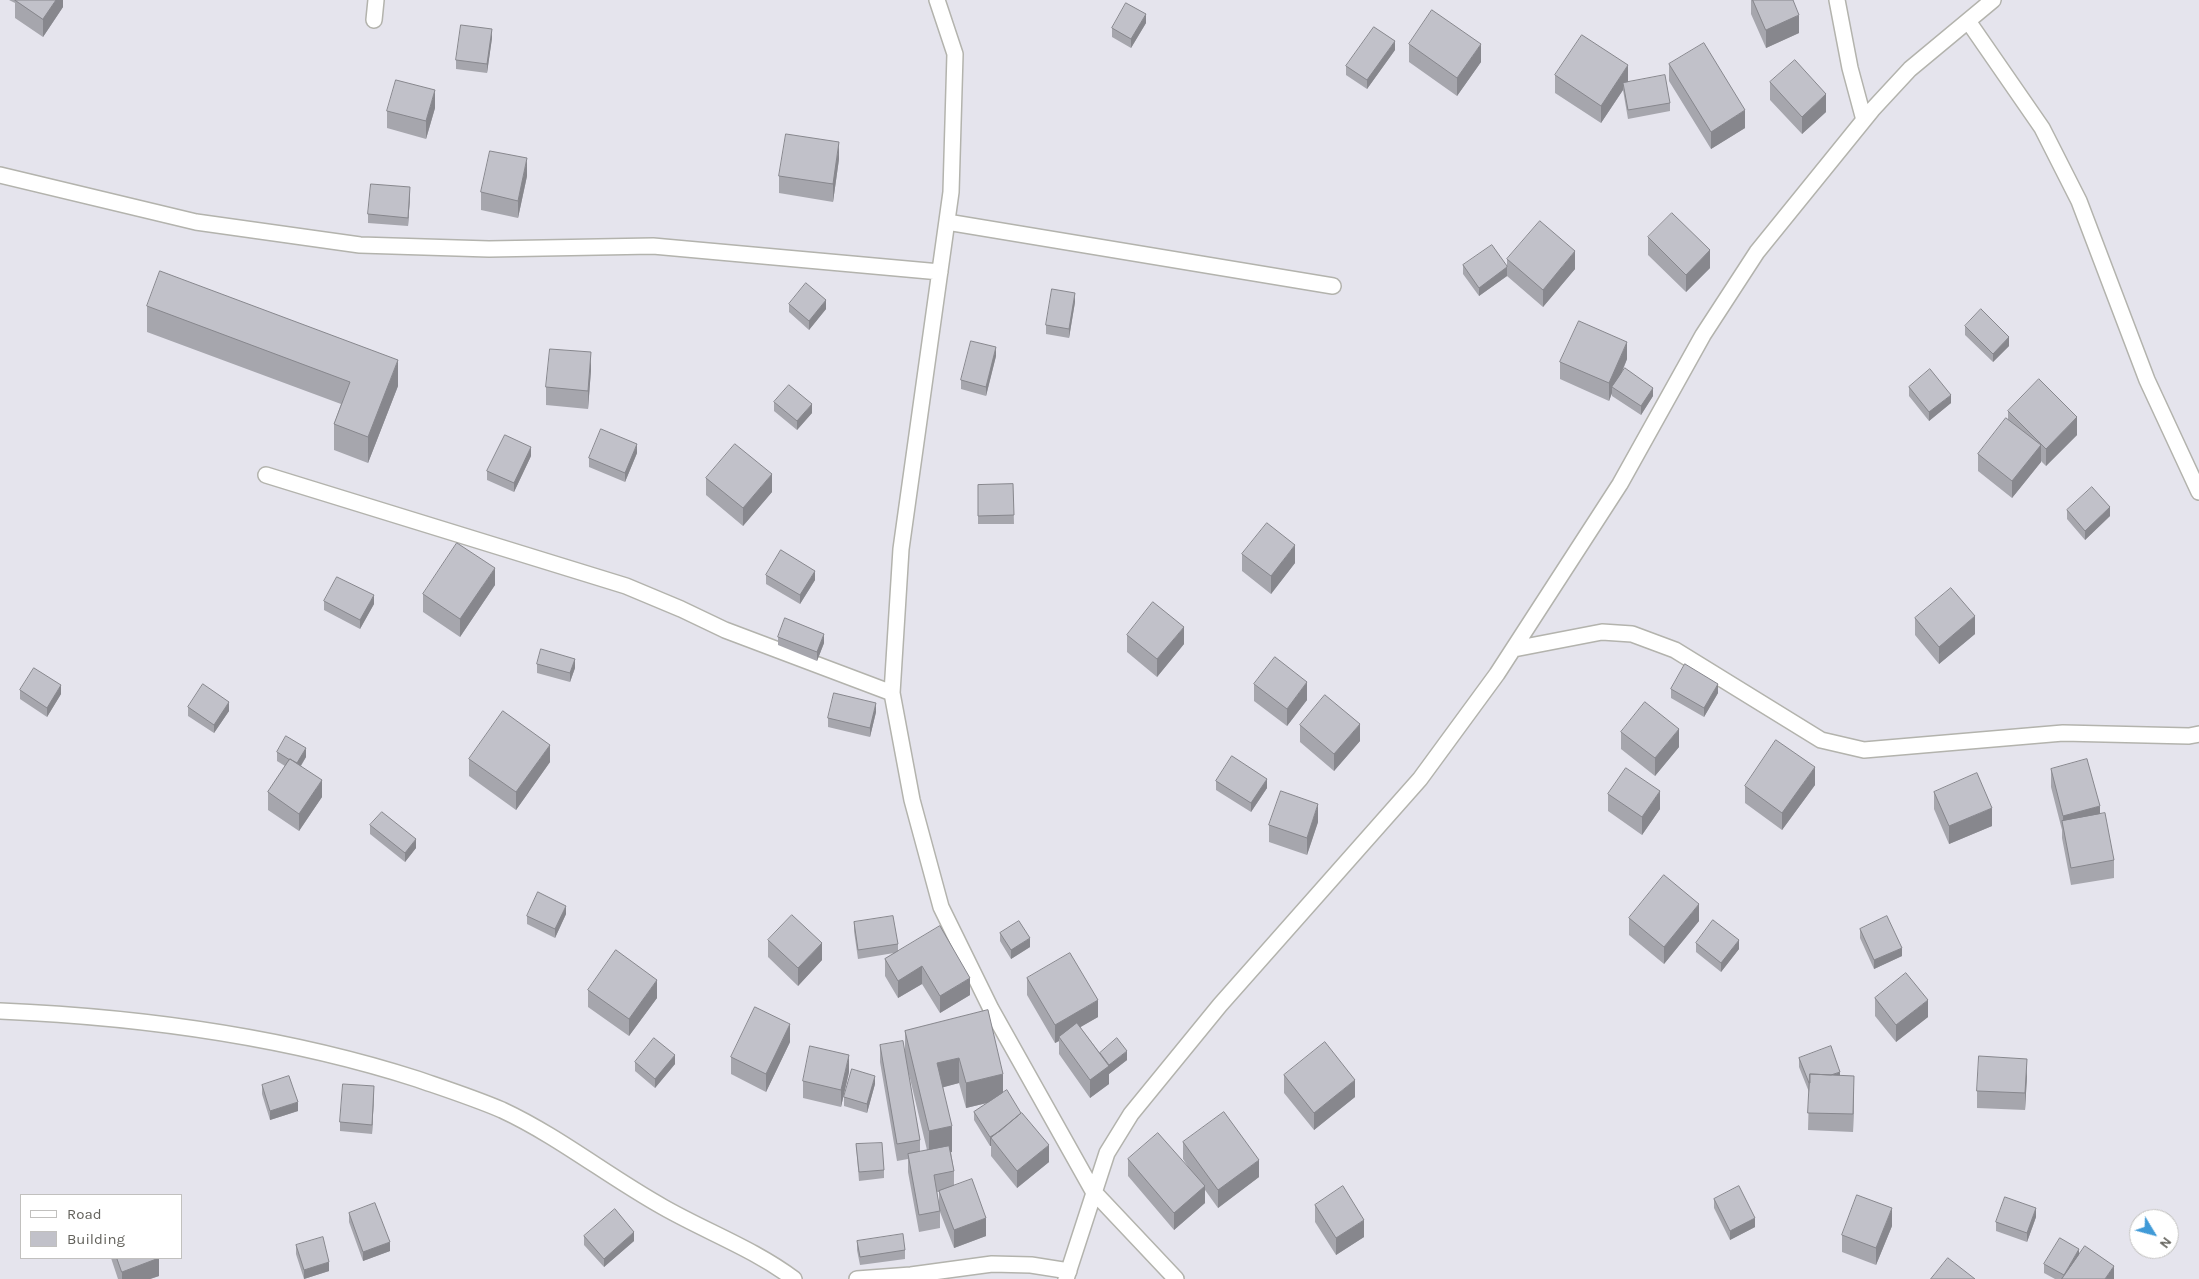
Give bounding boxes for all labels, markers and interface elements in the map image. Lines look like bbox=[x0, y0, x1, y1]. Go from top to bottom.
legend bbox=[20, 1194, 182, 1259]
text: Road bbox=[67, 1205, 102, 1223]
north arrow bbox=[2129, 1209, 2179, 1259]
text: Building bbox=[67, 1230, 125, 1248]
text: N bbox=[2156, 1234, 2175, 1252]

